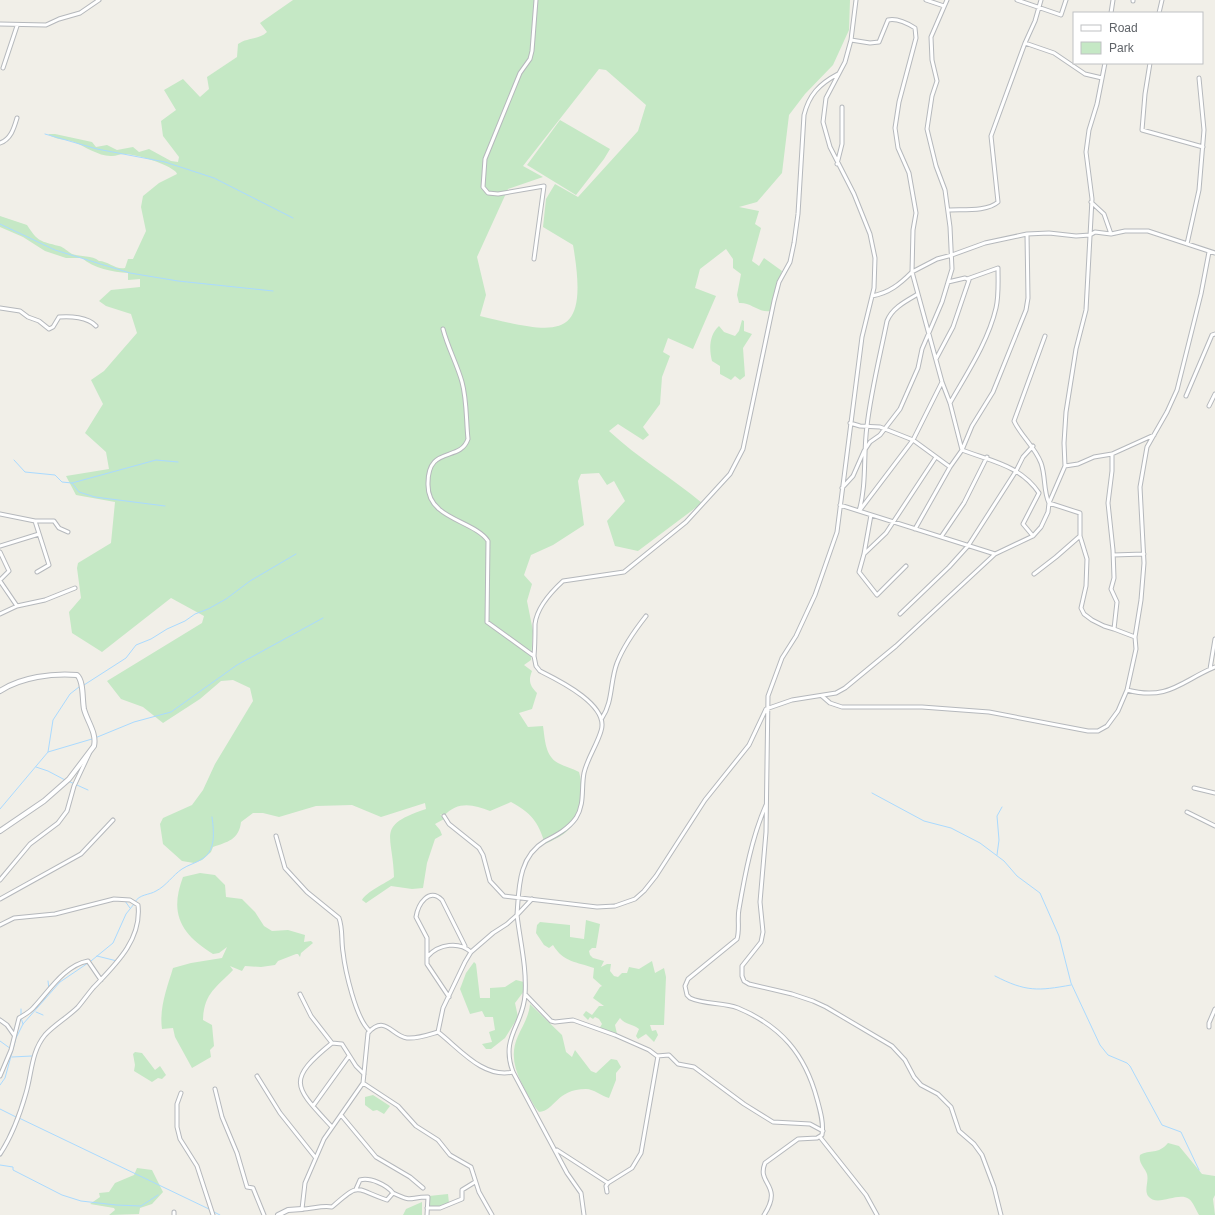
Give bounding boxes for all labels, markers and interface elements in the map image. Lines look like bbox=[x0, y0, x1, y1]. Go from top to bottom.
legend bbox=[1073, 12, 1203, 64]
text: Road bbox=[1109, 21, 1138, 35]
text: Park bbox=[1109, 41, 1135, 55]

